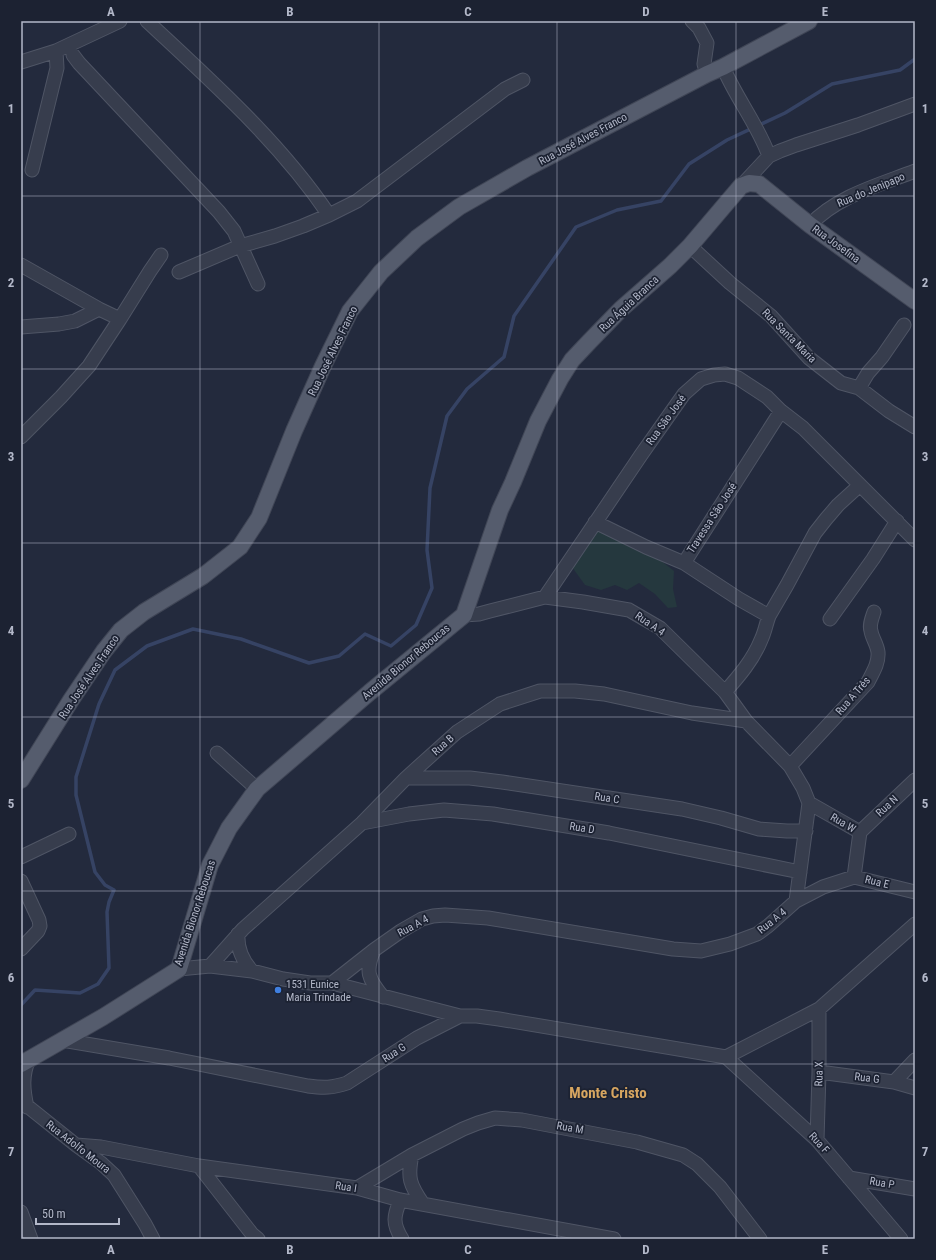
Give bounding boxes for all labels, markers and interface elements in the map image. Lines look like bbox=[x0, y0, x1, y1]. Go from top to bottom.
text: A bbox=[107, 4, 115, 19]
text: B bbox=[286, 4, 294, 19]
text: C bbox=[464, 4, 472, 19]
text: D bbox=[642, 4, 650, 19]
text: E bbox=[822, 4, 829, 19]
text: 1 bbox=[8, 101, 14, 116]
text: 1 bbox=[922, 101, 928, 116]
street label: Rua José Alves Franco bbox=[537, 110, 630, 168]
street label: Rua do Jenipapo bbox=[835, 170, 907, 210]
street label: Rua Josefina bbox=[810, 222, 862, 266]
street label: Rua Águia Branca bbox=[597, 273, 661, 335]
text: 2 bbox=[8, 275, 15, 290]
text: 2 bbox=[922, 275, 929, 290]
street label: Rua José Alves Franco bbox=[306, 304, 361, 398]
street label: Rua Santa Maria bbox=[759, 306, 819, 366]
street label: Rua São José bbox=[643, 392, 689, 448]
text: 3 bbox=[8, 449, 14, 464]
text: 3 bbox=[922, 449, 928, 464]
street label: Travessa São José bbox=[684, 480, 740, 556]
street label: Rua A 4 bbox=[633, 609, 668, 639]
street label: Avenida Bionor Reboucas bbox=[360, 622, 452, 702]
text: 4 bbox=[8, 623, 15, 638]
text: 4 bbox=[922, 623, 929, 638]
street label: Rua José Alves Franco bbox=[56, 632, 122, 721]
street label: Rua A Três bbox=[833, 674, 873, 718]
street label: Rua B bbox=[429, 732, 457, 758]
street label: Rua C bbox=[594, 790, 620, 806]
street label: Rua N bbox=[873, 792, 901, 820]
text: 5 bbox=[8, 796, 15, 811]
text: 5 bbox=[922, 796, 929, 811]
street label: Rua W bbox=[828, 811, 859, 836]
street label: Rua D bbox=[569, 820, 595, 836]
street label: Avenida Bionor Reboucas bbox=[172, 859, 218, 967]
street label: Rua E bbox=[864, 873, 891, 891]
street label: Rua A 4 bbox=[755, 905, 789, 937]
street label: Rua A 4 bbox=[395, 912, 431, 940]
text: 6 bbox=[8, 970, 15, 985]
text: 6 bbox=[922, 970, 929, 985]
place label: 1531 Eunice Maria Trindade bbox=[286, 978, 351, 1004]
marker: 1531 Eunice Maria Trindade bbox=[273, 985, 283, 995]
street label: Rua G bbox=[380, 1041, 408, 1065]
street label: Rua X bbox=[812, 1061, 826, 1087]
street label: Rua G bbox=[854, 1070, 880, 1086]
district label: Monte Cristo bbox=[569, 1084, 647, 1102]
street label: Rua Adolfo Moura bbox=[43, 1118, 113, 1176]
street label: Rua M bbox=[555, 1119, 585, 1137]
street label: Rua F bbox=[806, 1130, 832, 1156]
text: 7 bbox=[8, 1144, 15, 1159]
text: 7 bbox=[922, 1144, 929, 1159]
street label: Rua P bbox=[869, 1174, 895, 1192]
street label: Rua I bbox=[334, 1179, 358, 1195]
scale bar bbox=[36, 1200, 119, 1226]
text: 50 m bbox=[42, 1207, 66, 1221]
text: A bbox=[107, 1242, 115, 1257]
text: B bbox=[286, 1242, 294, 1257]
text: C bbox=[464, 1242, 472, 1257]
text: D bbox=[642, 1242, 650, 1257]
text: E bbox=[822, 1242, 829, 1257]

